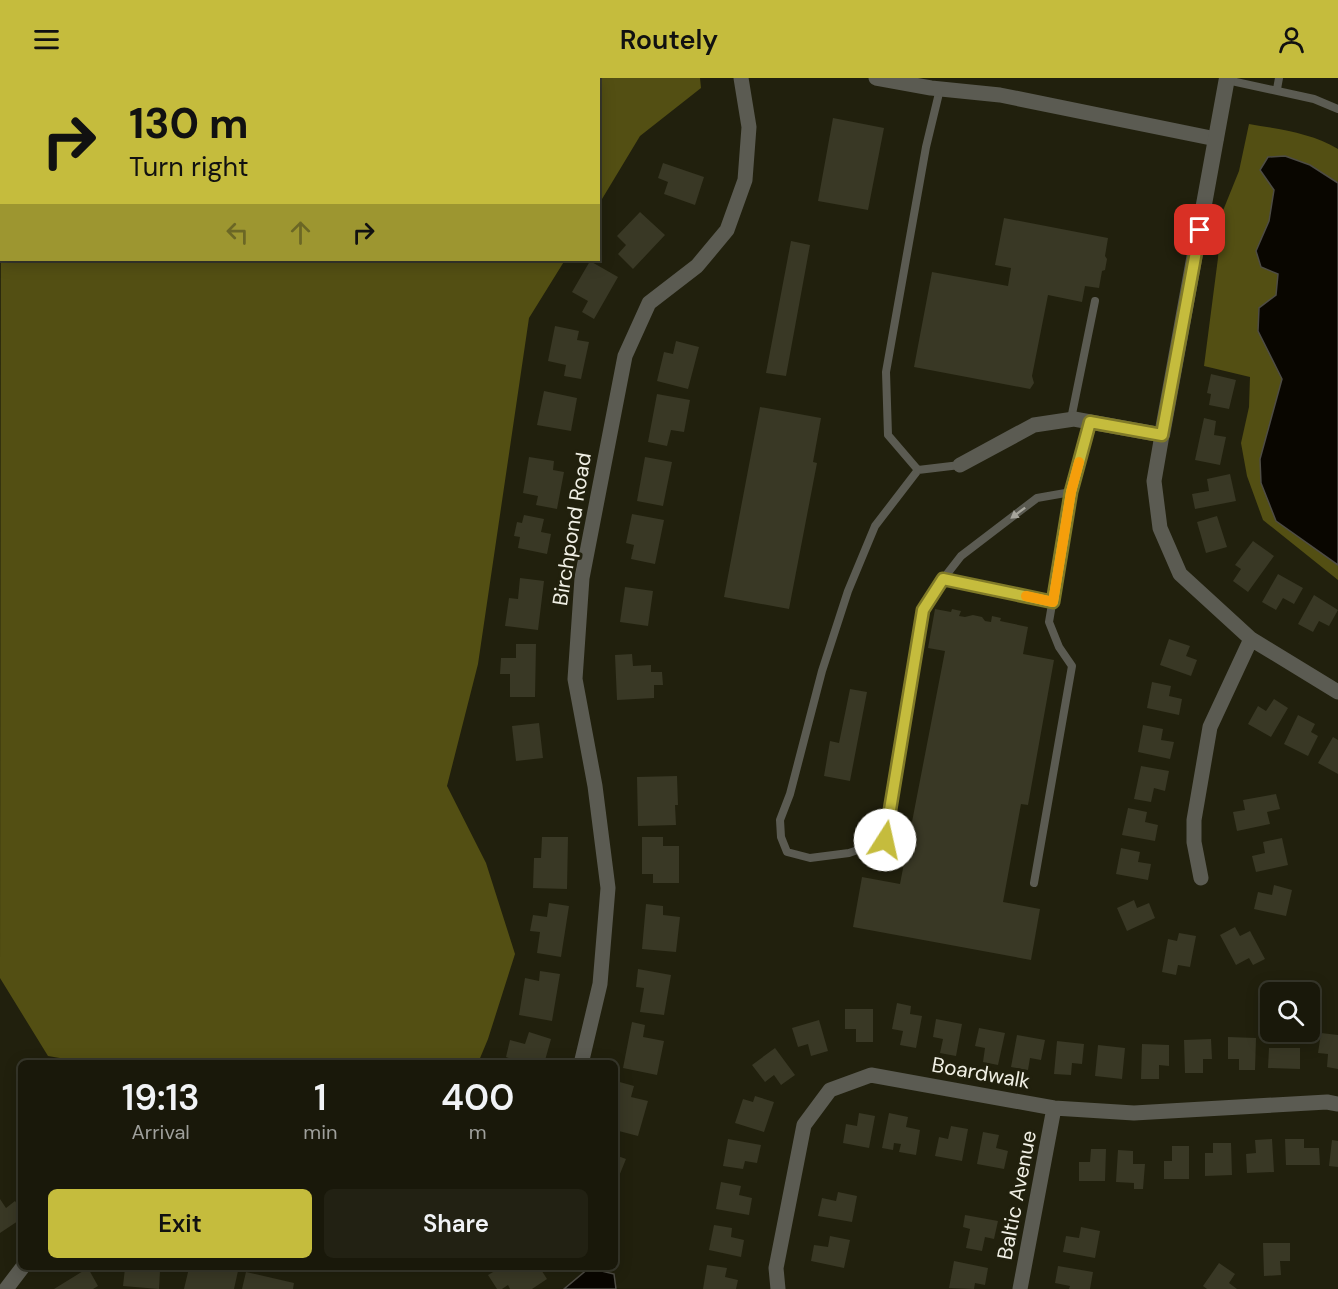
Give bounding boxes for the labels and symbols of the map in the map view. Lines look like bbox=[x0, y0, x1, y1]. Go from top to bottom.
pin bbox=[1174, 204, 1225, 255]
street label: Birchpond Road bbox=[546, 451, 598, 607]
one-way arrow bbox=[1010, 507, 1026, 519]
position arrow bbox=[853, 808, 917, 872]
street label: Boardwalk bbox=[930, 1051, 1033, 1095]
street label: Baltic Avenue bbox=[991, 1128, 1043, 1262]

